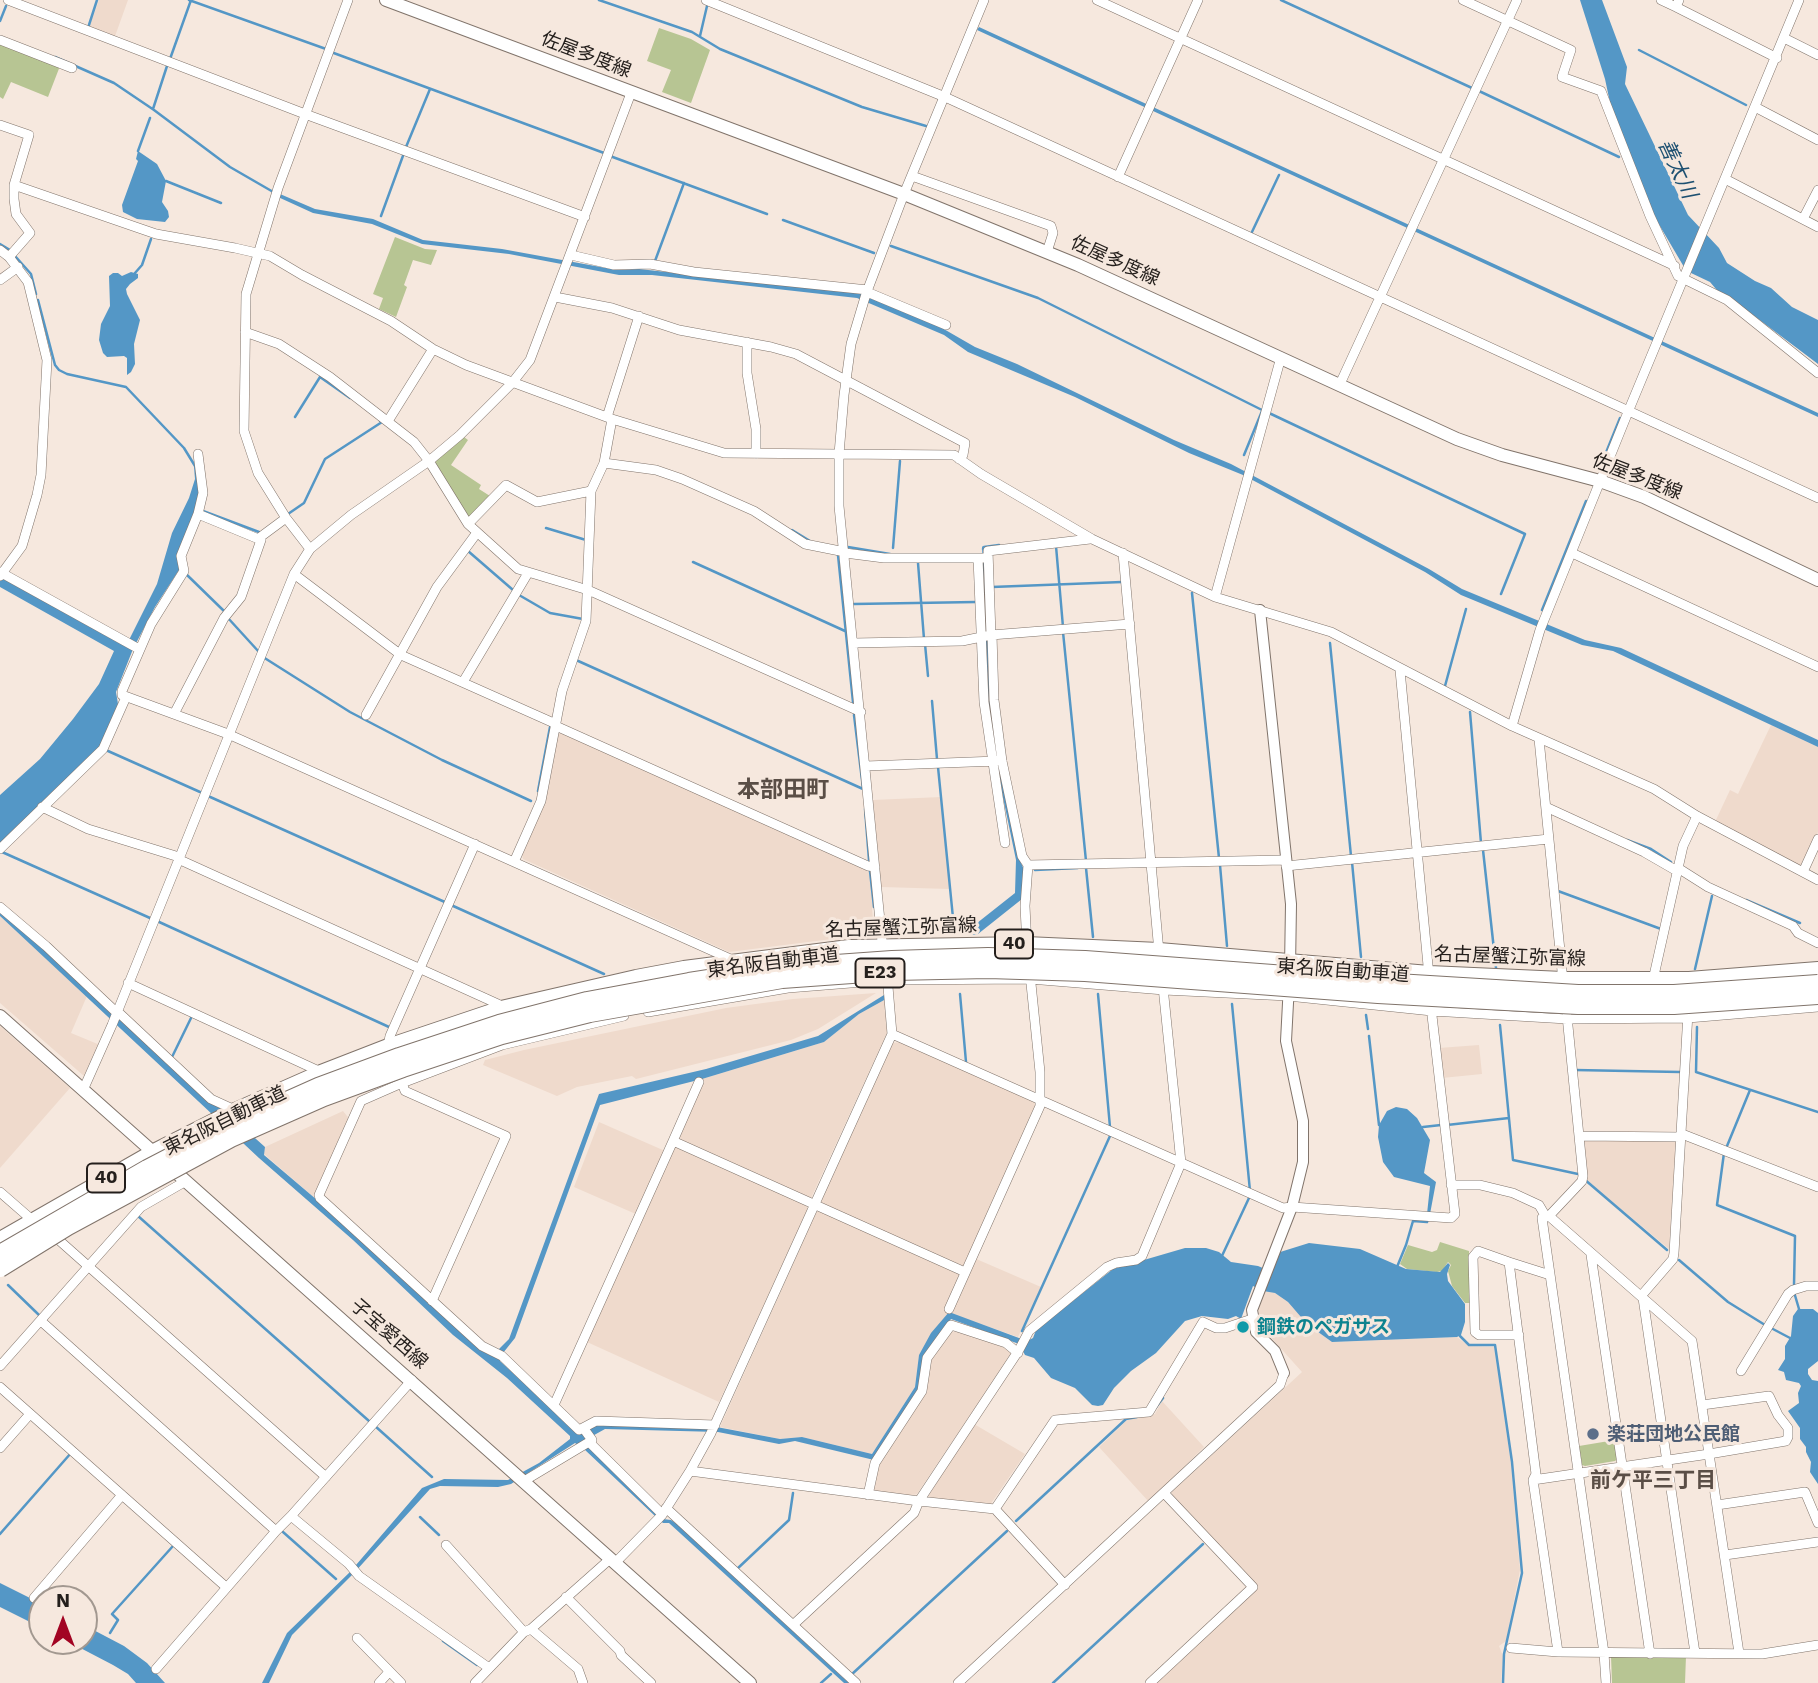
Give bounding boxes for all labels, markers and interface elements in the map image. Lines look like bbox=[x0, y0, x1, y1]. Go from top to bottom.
street label: 佐屋多度線 bbox=[538, 27, 634, 83]
water label: 善太川 bbox=[1652, 135, 1702, 203]
street label: 佐屋多度線 bbox=[1067, 231, 1163, 291]
street label: 佐屋多度線 bbox=[1589, 449, 1685, 505]
district label: 本部田町 bbox=[737, 776, 829, 804]
street label: 名古屋蟹江弥富線 bbox=[825, 914, 977, 942]
road number: 40 bbox=[995, 930, 1033, 959]
street label: 名古屋蟹江弥富線 bbox=[1434, 943, 1586, 971]
street label: 東名阪自動車道 bbox=[706, 944, 840, 982]
street label: 東名阪自動車道 bbox=[1276, 955, 1410, 987]
road number: E23 bbox=[856, 958, 904, 988]
street label: 東名阪自動車道 bbox=[160, 1082, 290, 1160]
road number: 40 bbox=[87, 1163, 125, 1192]
street label: 子宝愛西線 bbox=[346, 1294, 432, 1374]
place label: 鋼鉄のペガサス bbox=[1257, 1316, 1390, 1338]
marker: 鋼鉄のペガサス bbox=[1235, 1319, 1251, 1335]
place label: 楽荘団地公民館 bbox=[1607, 1423, 1740, 1445]
marker: 楽荘団地公民館 bbox=[1585, 1426, 1601, 1442]
district label: 前ケ平三丁目 bbox=[1590, 1468, 1716, 1494]
north arrow bbox=[28, 1585, 98, 1655]
text: N bbox=[56, 1589, 70, 1612]

